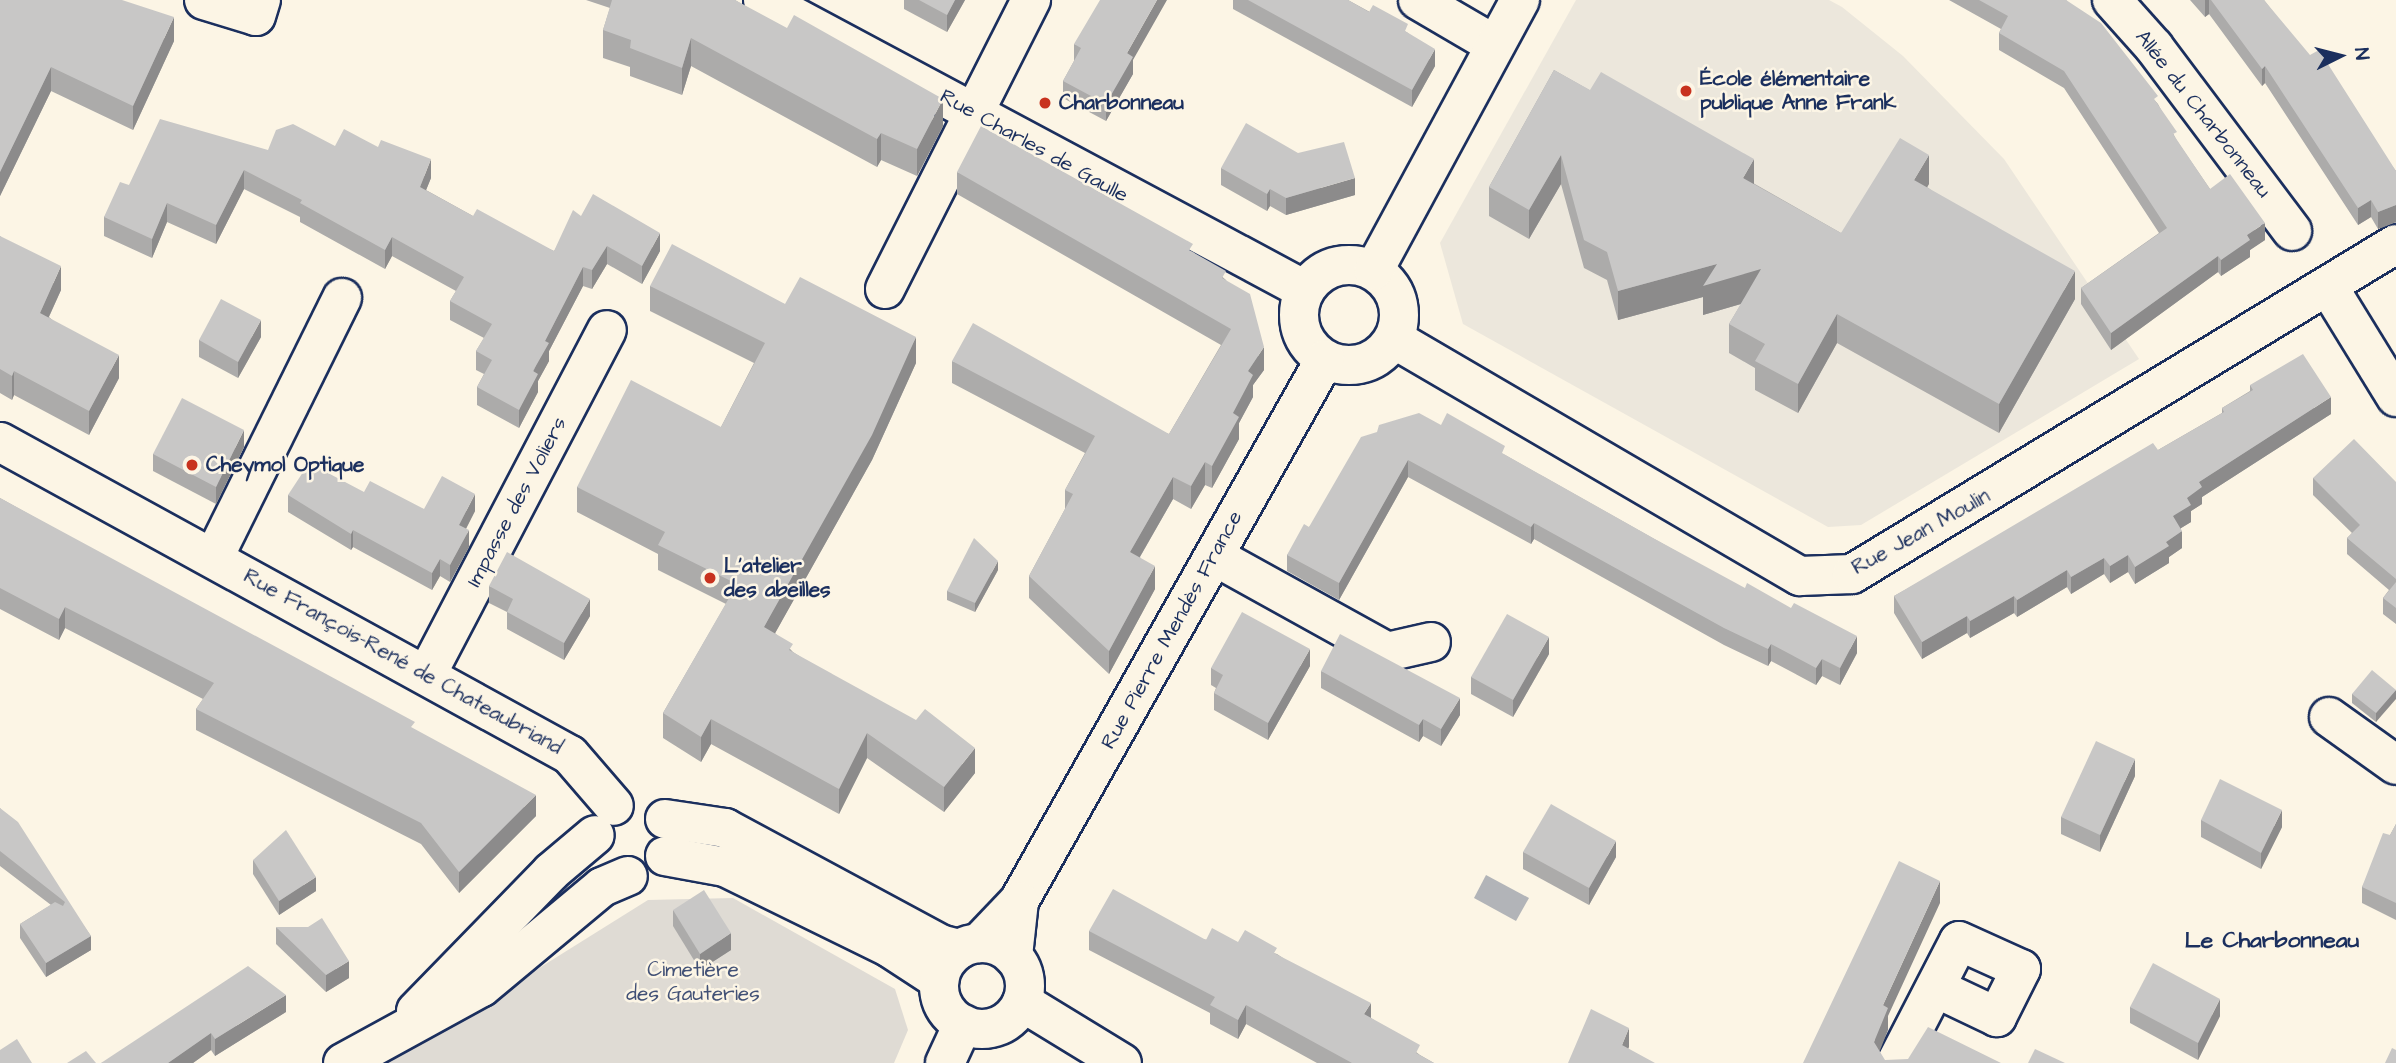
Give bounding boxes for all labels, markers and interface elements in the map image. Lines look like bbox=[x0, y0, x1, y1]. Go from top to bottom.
north arrow bbox=[2305, 21, 2375, 91]
street label: Allée du Charbonneau bbox=[2130, 25, 2276, 203]
text: N bbox=[2347, 46, 2375, 61]
place label: École élémentaire publique Anne Frank bbox=[1700, 66, 1896, 116]
marker: École élémentaire publique Anne Frank bbox=[1678, 83, 1694, 99]
street label: Rue Charles de Gaulle bbox=[936, 84, 1132, 208]
place label: Charbonneau bbox=[1059, 90, 1184, 116]
marker: Charbonneau bbox=[1037, 95, 1053, 111]
street label: Impasse des Voliers bbox=[462, 413, 572, 591]
place label: Cheymol Optique bbox=[206, 452, 364, 478]
marker: Cheymol Optique bbox=[184, 457, 200, 473]
street label: Rue Jean Moulin bbox=[1847, 484, 1995, 580]
street label: Rue Pierre Mendès France bbox=[1096, 506, 1248, 754]
place label: L'atelier des abeilles bbox=[724, 553, 831, 603]
street label: Rue François-René de Chateaubriand bbox=[239, 564, 567, 760]
marker: L'atelier des abeilles bbox=[702, 570, 718, 586]
district label: Le Charbonneau bbox=[2185, 926, 2359, 954]
park label: Cimetière des Gauteries bbox=[626, 957, 760, 1007]

